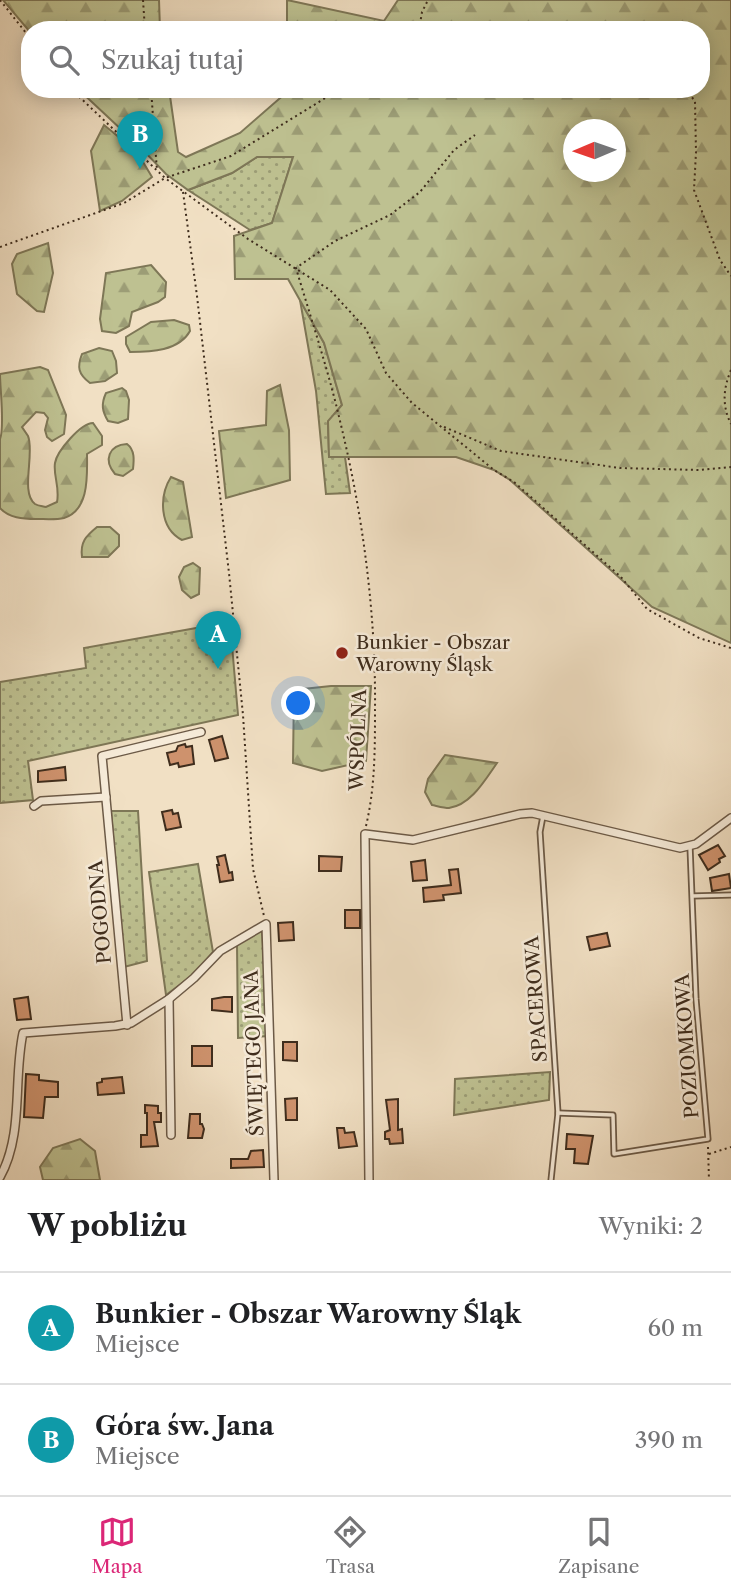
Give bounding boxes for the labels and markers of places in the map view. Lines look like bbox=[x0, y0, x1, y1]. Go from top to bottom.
pin: B bbox=[117, 111, 163, 169]
pin: A bbox=[195, 611, 241, 669]
place label: Bunkier - Obszar Warowny Śląsk bbox=[355, 631, 510, 676]
marker: Bunkier - Obszar Warowny Śląsk bbox=[334, 645, 350, 661]

